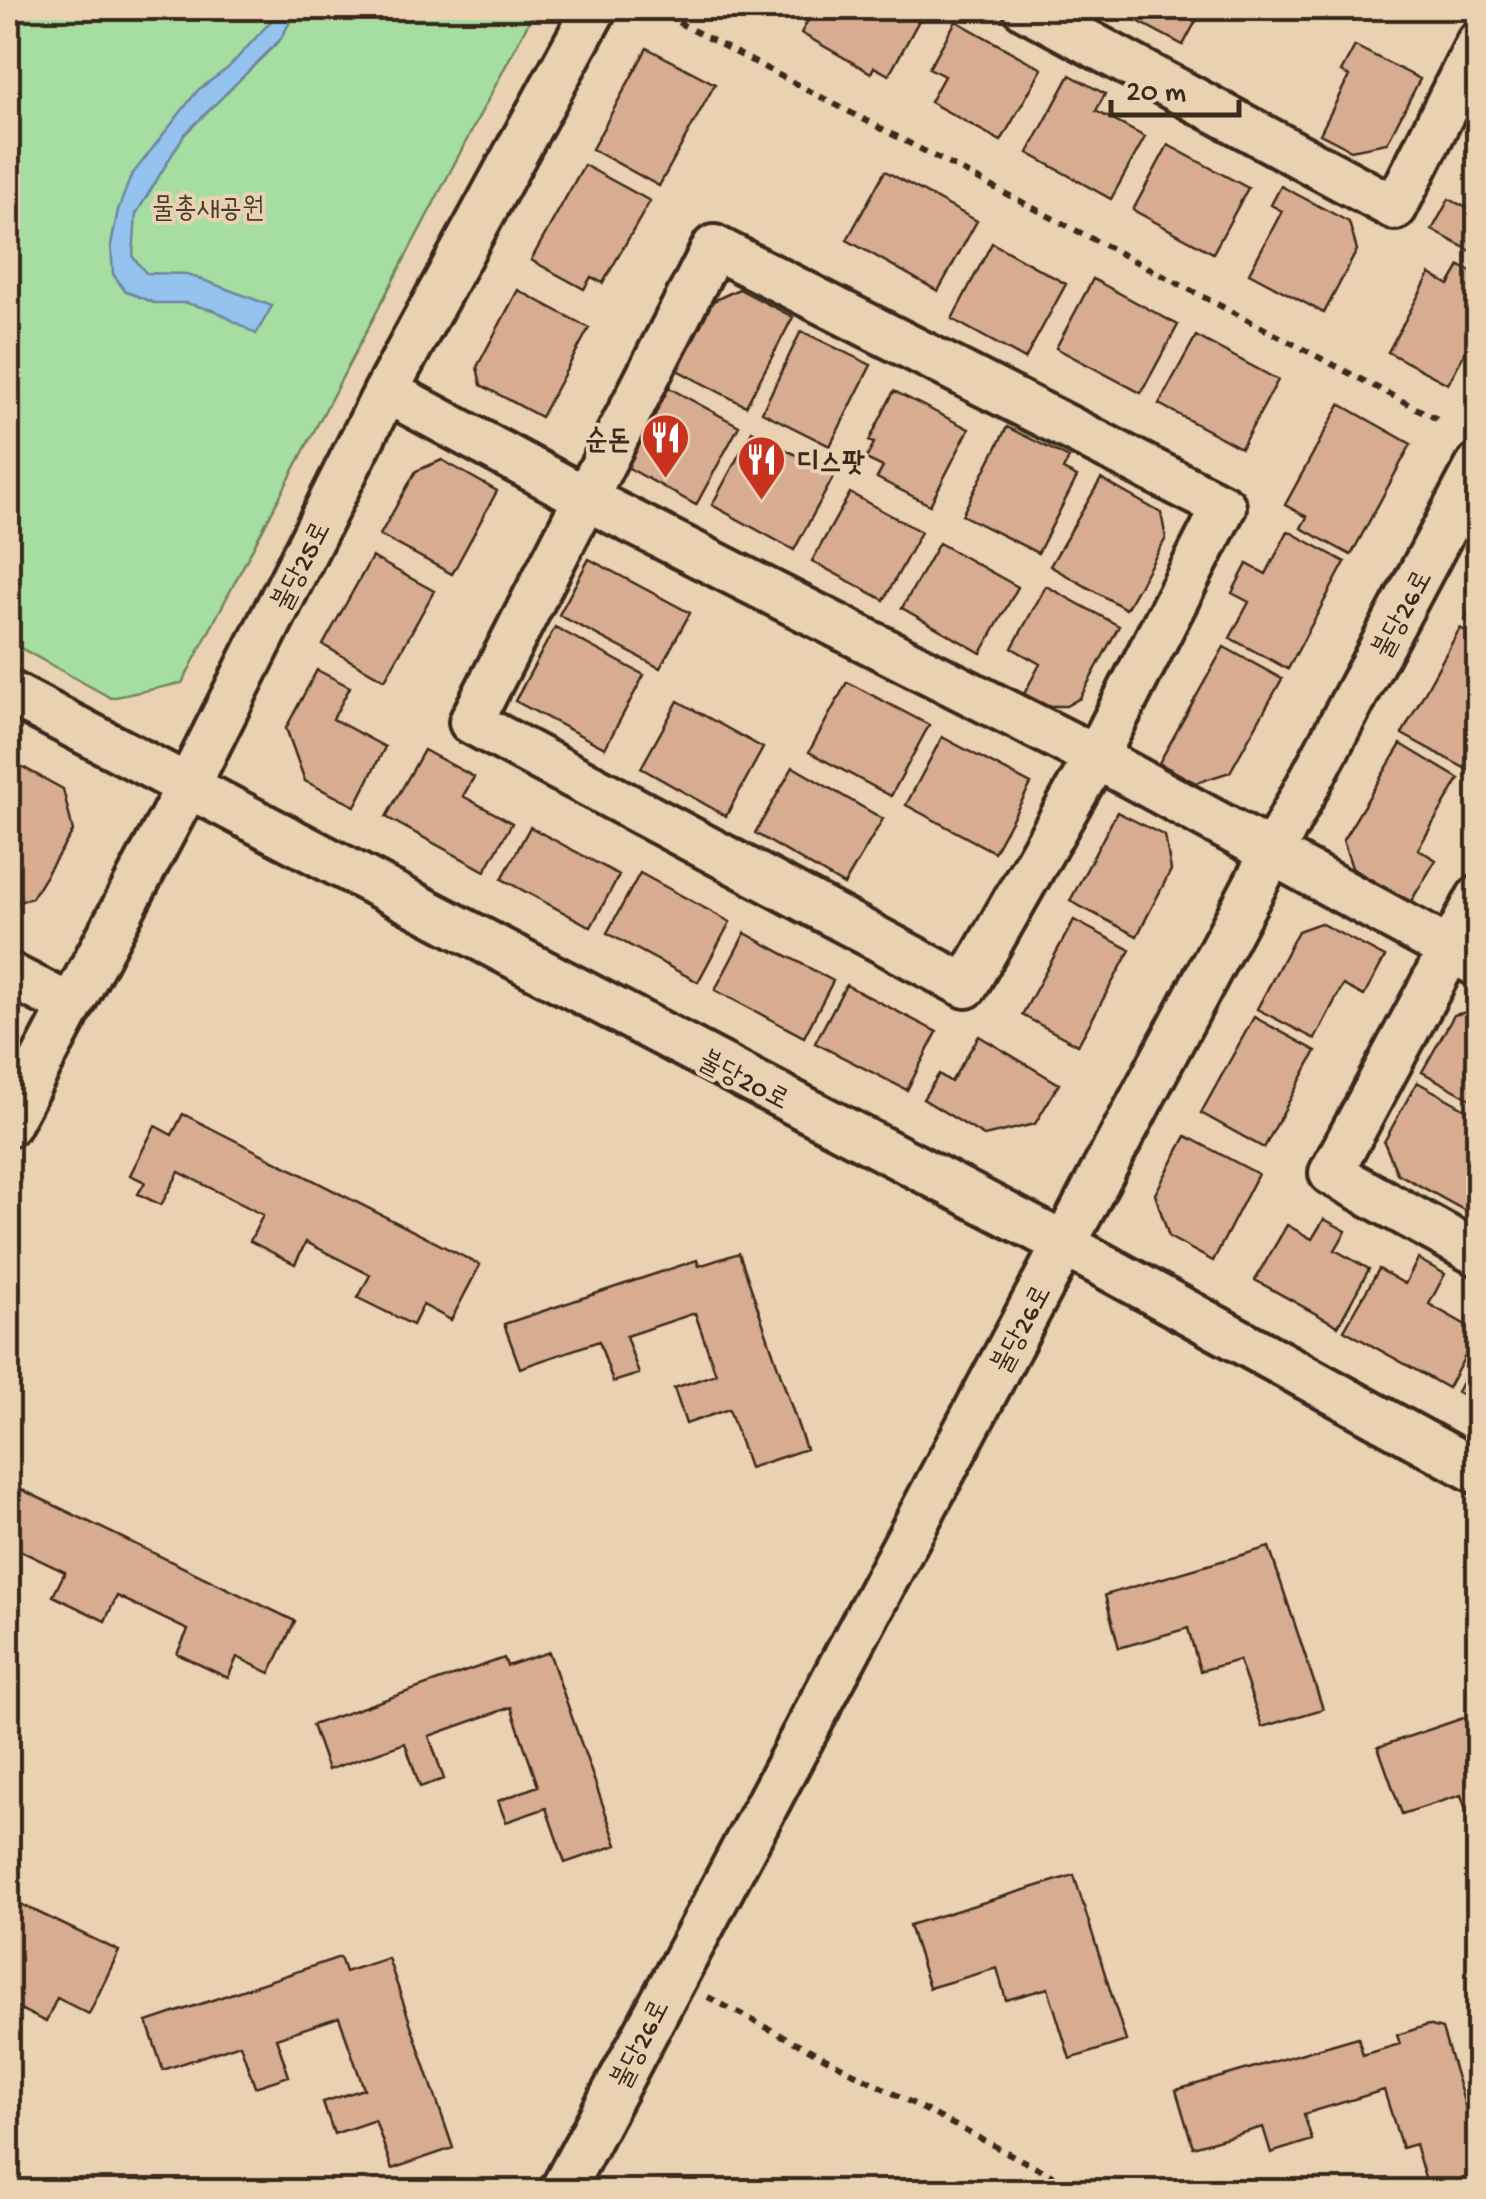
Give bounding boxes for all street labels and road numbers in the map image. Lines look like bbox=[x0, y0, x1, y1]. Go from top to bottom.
street label: 불당25로 bbox=[267, 517, 340, 617]
street label: 불당26로 bbox=[1367, 565, 1441, 665]
street label: 불당20로 bbox=[692, 1045, 794, 1119]
street label: 불당26로 bbox=[986, 1280, 1060, 1380]
street label: 불당26로 bbox=[606, 1995, 678, 2095]

